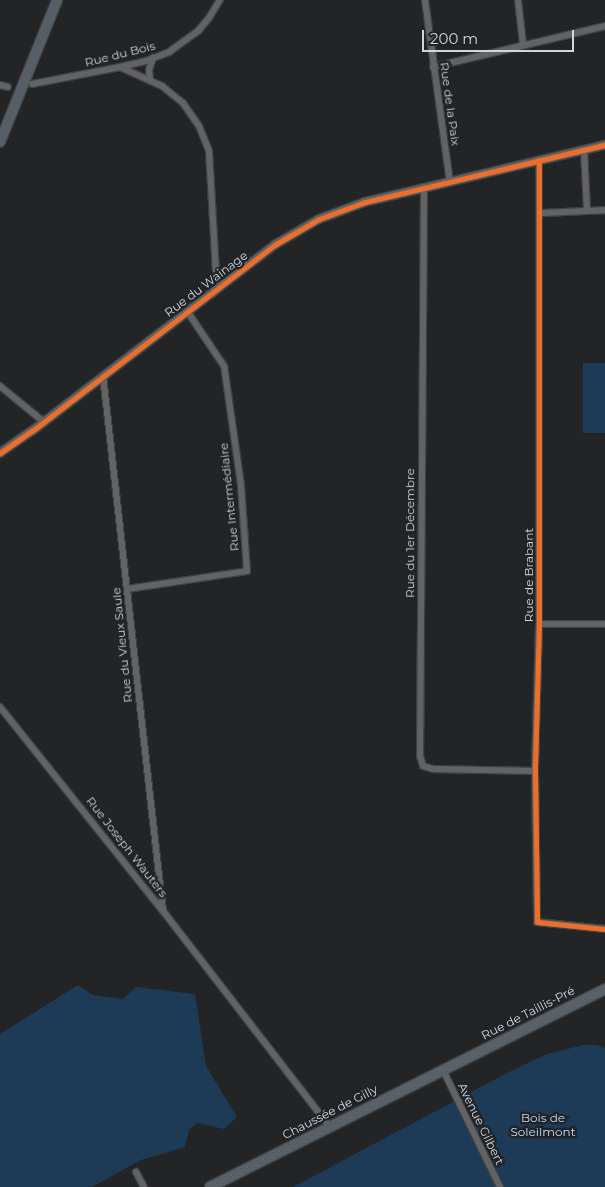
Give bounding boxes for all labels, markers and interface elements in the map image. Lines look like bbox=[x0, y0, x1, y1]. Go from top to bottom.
scale bar bbox=[425, 20, 578, 52]
text: 200 m bbox=[430, 29, 478, 48]
street label: Rue du Bois bbox=[83, 38, 157, 70]
street label: Rue de la Paix bbox=[437, 61, 463, 147]
street label: Rue du Wainage bbox=[162, 248, 250, 320]
street label: Rue Intermédiaire bbox=[216, 442, 242, 552]
street label: Rue du 1er Décembre bbox=[403, 468, 417, 598]
street label: Rue de Brabant bbox=[522, 528, 536, 622]
street label: Rue du Vieux Saule bbox=[109, 587, 135, 703]
street label: Rue Joseph Wauters bbox=[83, 794, 171, 900]
street label: Rue de Taillis-Pré bbox=[479, 983, 577, 1043]
street label: Avenue Gilbert bbox=[455, 1081, 507, 1167]
street label: Chaussée de Gilly bbox=[280, 1082, 380, 1142]
park label: Bois de Soleilmont bbox=[510, 1111, 576, 1139]

